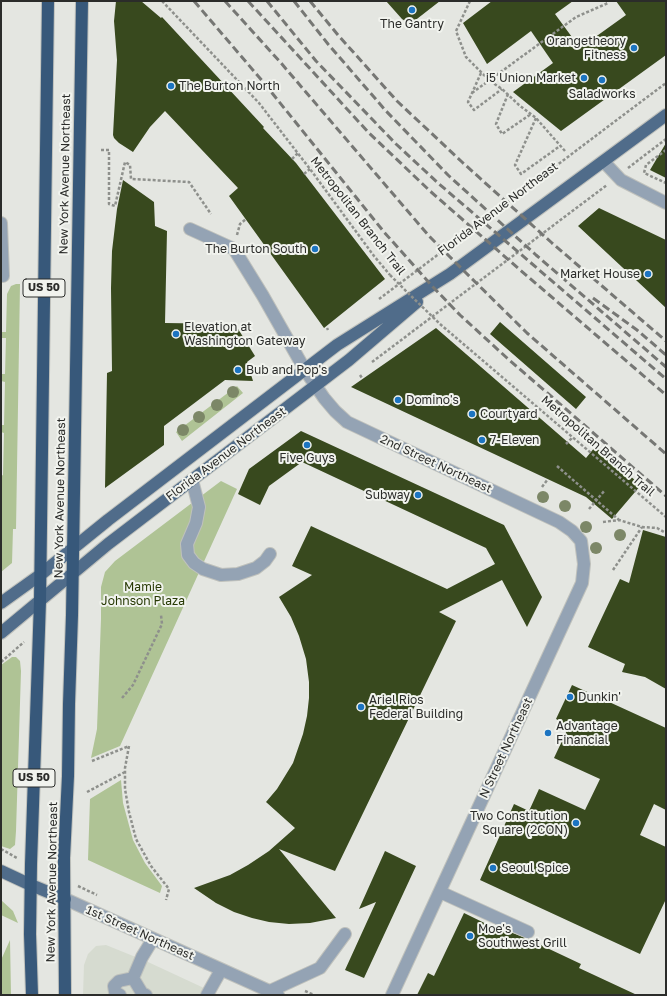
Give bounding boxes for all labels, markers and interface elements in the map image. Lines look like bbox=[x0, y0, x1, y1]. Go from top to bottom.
marker: The Gantry bbox=[407, 5, 417, 15]
place label: The Gantry bbox=[380, 17, 444, 31]
place label: Orangetheory Fitness bbox=[546, 34, 626, 62]
marker: Orangetheory Fitness bbox=[629, 43, 639, 53]
place label: i5 Union Market bbox=[486, 71, 576, 85]
marker: i5 Union Market bbox=[579, 73, 589, 83]
marker: Saladworks bbox=[597, 75, 607, 85]
place label: The Burton North bbox=[179, 79, 280, 93]
marker: The Burton North bbox=[166, 81, 176, 91]
place label: Saladworks bbox=[568, 87, 636, 101]
street label: New York Avenue Northeast bbox=[56, 94, 74, 254]
street label: Metropolitan Branch Trail bbox=[307, 154, 409, 278]
street label: Florida Avenue Northeast bbox=[435, 159, 561, 259]
place label: The Burton South bbox=[205, 242, 307, 256]
marker: The Burton South bbox=[310, 244, 320, 254]
place label: Market House bbox=[560, 267, 640, 281]
marker: Market House bbox=[643, 269, 653, 279]
road number: US 50 bbox=[23, 279, 65, 297]
place label: Elevation at Washington Gateway bbox=[184, 320, 305, 348]
marker: Elevation at Washington Gateway bbox=[171, 329, 181, 339]
place label: Bub and Pop's bbox=[246, 363, 327, 377]
marker: Bub and Pop's bbox=[233, 365, 243, 375]
place label: Domino's bbox=[406, 393, 459, 407]
street label: Metropolitan Branch Trail bbox=[538, 393, 658, 499]
marker: Domino's bbox=[393, 395, 403, 405]
street label: Florida Avenue Northeast bbox=[163, 404, 289, 504]
place label: Courtyard bbox=[480, 407, 538, 421]
marker: Courtyard bbox=[467, 409, 477, 419]
street label: New York Avenue Northeast bbox=[51, 418, 69, 578]
street label: 2nd Street Northeast bbox=[378, 432, 494, 496]
place label: 7-Eleven bbox=[490, 433, 539, 447]
marker: 7-Eleven bbox=[477, 435, 487, 445]
marker: Five Guys bbox=[302, 440, 312, 450]
place label: Five Guys bbox=[279, 451, 335, 465]
place label: Subway bbox=[365, 488, 410, 502]
marker: Subway bbox=[413, 490, 423, 500]
park label: Mamie Johnson Plaza bbox=[101, 580, 185, 608]
place label: Dunkin' bbox=[578, 690, 621, 704]
marker: Dunkin' bbox=[565, 692, 575, 702]
place label: Ariel Rios Federal Building bbox=[369, 693, 463, 721]
street label: N Street Northeast bbox=[476, 696, 536, 800]
marker: Ariel Rios Federal Building bbox=[356, 702, 366, 712]
place label: Advantage Financial bbox=[556, 719, 618, 747]
marker: Advantage Financial bbox=[543, 728, 553, 738]
road number: US 50 bbox=[13, 769, 55, 787]
street label: New York Avenue Northeast bbox=[43, 802, 61, 962]
place label: Two Constitution Square (2CON) bbox=[470, 809, 568, 837]
marker: Two Constitution Square (2CON) bbox=[571, 818, 581, 828]
place label: Seoul Spice bbox=[501, 861, 569, 875]
marker: Seoul Spice bbox=[488, 863, 498, 873]
street label: 1st Street Northeast bbox=[84, 903, 196, 963]
place label: Moe's Southwest Grill bbox=[478, 922, 567, 950]
marker: Moe's Southwest Grill bbox=[465, 931, 475, 941]

